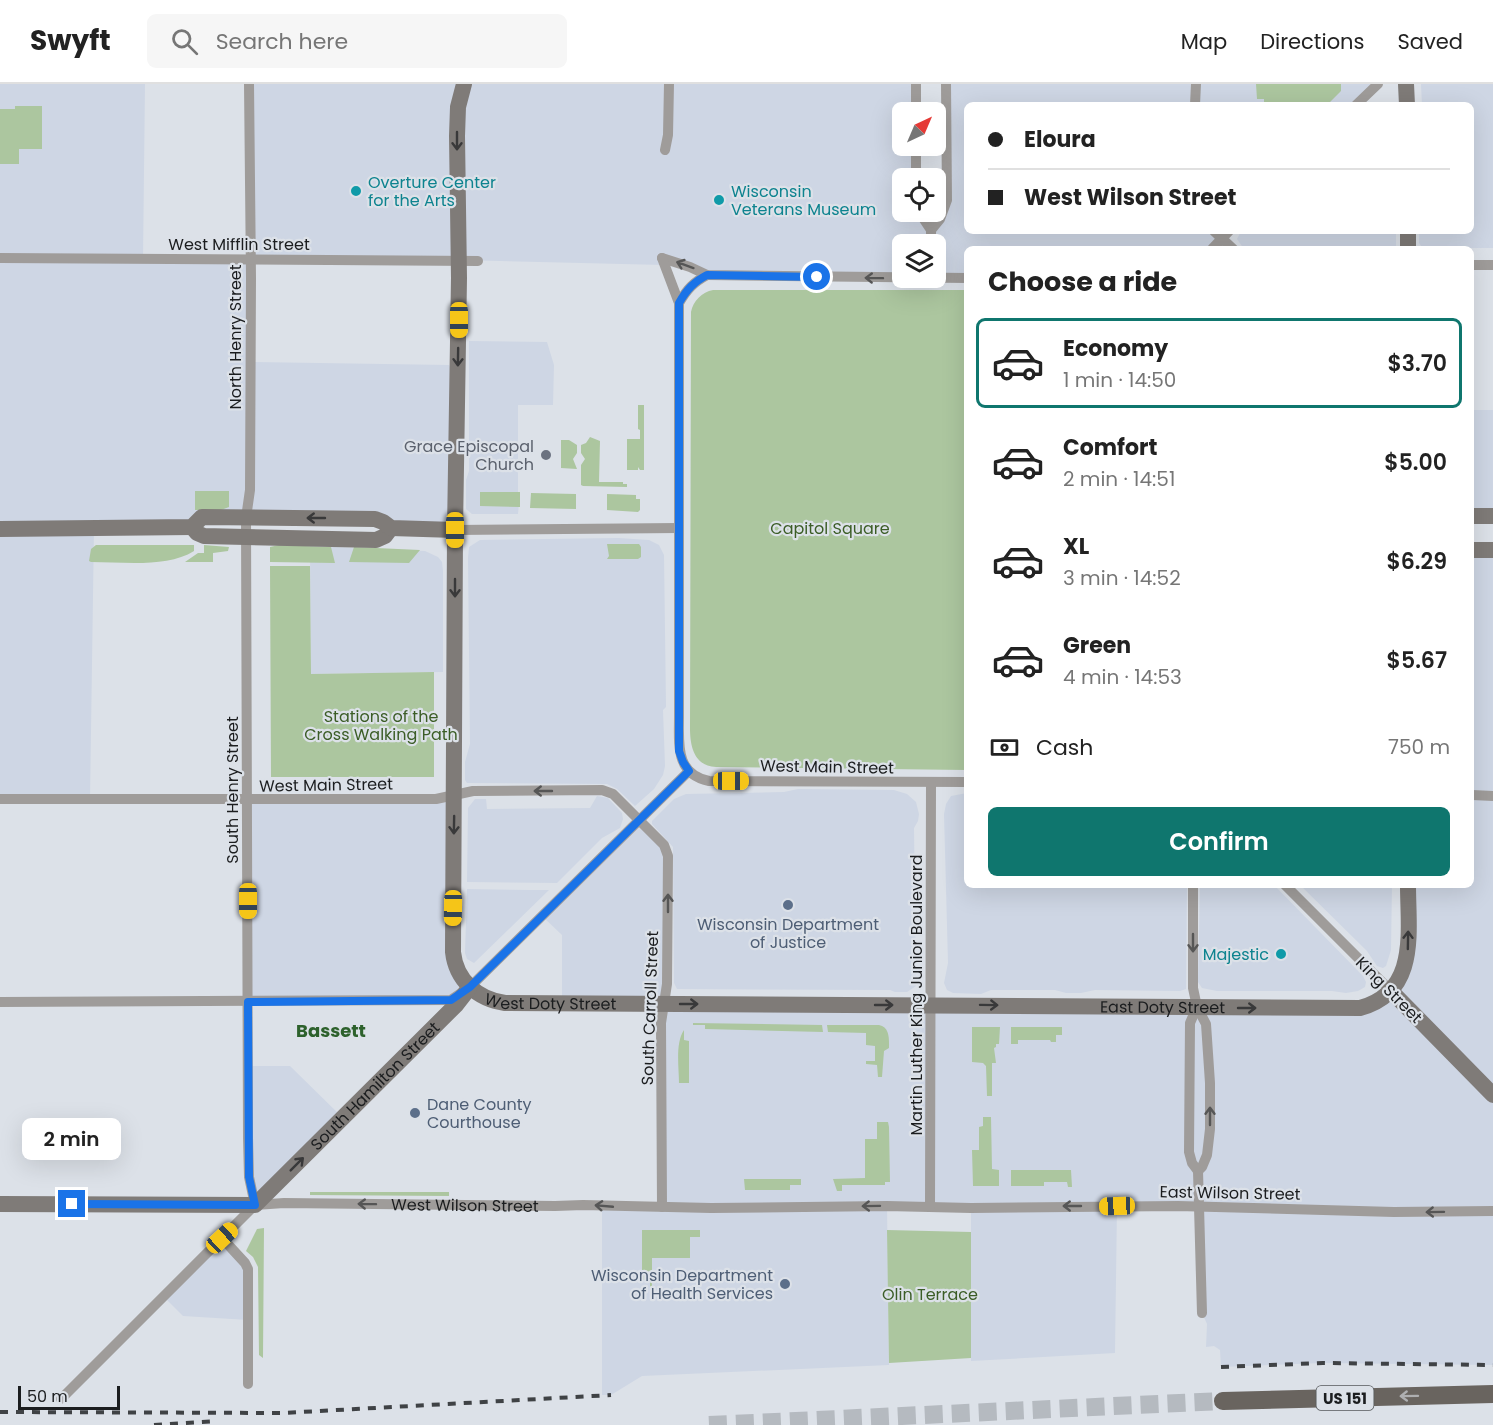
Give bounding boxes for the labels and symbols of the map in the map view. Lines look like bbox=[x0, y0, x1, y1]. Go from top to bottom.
north arrow bbox=[892, 102, 946, 156]
one-way arrow bbox=[451, 131, 463, 151]
place label: Overture Center for the Arts bbox=[368, 171, 496, 212]
place label: Wisconsin Veterans Museum bbox=[731, 180, 876, 221]
marker: Overture Center for the Arts bbox=[349, 184, 363, 198]
marker: Wisconsin Veterans Museum bbox=[712, 193, 726, 207]
street label: West Mifflin Street bbox=[168, 233, 310, 256]
one-way arrow bbox=[676, 259, 695, 270]
route start bbox=[803, 263, 830, 290]
street label: North Henry Street bbox=[224, 264, 247, 410]
one-way arrow bbox=[864, 272, 884, 283]
car bbox=[450, 302, 468, 338]
one-way arrow bbox=[452, 347, 464, 367]
place label: Grace Episcopal Church bbox=[404, 435, 534, 476]
marker: Grace Episcopal Church bbox=[539, 448, 553, 462]
one-way arrow bbox=[307, 512, 327, 524]
car bbox=[446, 512, 464, 548]
park label: Capitol Square bbox=[770, 517, 890, 540]
one-way arrow bbox=[449, 578, 461, 598]
park label: Stations of the Cross Walking Path bbox=[304, 705, 458, 746]
street label: South Henry Street bbox=[221, 716, 244, 864]
street label: West Main Street bbox=[760, 754, 894, 780]
street label: West Main Street bbox=[259, 772, 393, 798]
car bbox=[713, 772, 749, 790]
one-way arrow bbox=[534, 785, 554, 797]
one-way arrow bbox=[448, 815, 460, 835]
street label: Martin Luther King Junior Boulevard bbox=[905, 854, 928, 1136]
car bbox=[239, 883, 257, 919]
car bbox=[444, 890, 462, 926]
one-way arrow bbox=[662, 894, 674, 914]
marker: Wisconsin Department of Justice bbox=[781, 898, 795, 912]
place label: Wisconsin Department of Justice bbox=[697, 913, 879, 954]
street label: South Carroll Street bbox=[636, 930, 664, 1086]
one-way arrow bbox=[1403, 931, 1414, 951]
one-way arrow bbox=[1187, 933, 1199, 953]
place label: Majestic bbox=[1203, 943, 1269, 966]
marker: Majestic bbox=[1274, 947, 1288, 961]
street label: King Street bbox=[1351, 952, 1428, 1029]
street label: West Doty Street bbox=[482, 987, 616, 1015]
street label: East Doty Street bbox=[1100, 995, 1225, 1019]
one-way arrow bbox=[679, 998, 699, 1010]
one-way arrow bbox=[874, 999, 894, 1011]
one-way arrow bbox=[978, 1000, 998, 1011]
one-way arrow bbox=[1236, 1002, 1256, 1014]
street label: South Hamilton Street bbox=[305, 1016, 445, 1155]
district label: Bassett bbox=[296, 1018, 366, 1043]
place label: Dane County Courthouse bbox=[427, 1093, 531, 1134]
marker: Dane County Courthouse bbox=[408, 1106, 422, 1120]
one-way arrow bbox=[1204, 1106, 1216, 1126]
callout: 2 min bbox=[22, 1117, 122, 1159]
one-way arrow bbox=[289, 1156, 304, 1171]
street label: East Wilson Street bbox=[1159, 1180, 1301, 1206]
route end bbox=[58, 1190, 85, 1217]
street label: West Wilson Street bbox=[391, 1193, 539, 1217]
car bbox=[1099, 1196, 1135, 1216]
one-way arrow bbox=[358, 1198, 378, 1210]
one-way arrow bbox=[594, 1200, 614, 1211]
one-way arrow bbox=[862, 1200, 882, 1212]
one-way arrow bbox=[1062, 1200, 1082, 1212]
one-way arrow bbox=[1425, 1206, 1445, 1218]
car bbox=[203, 1219, 241, 1257]
place label: Wisconsin Department of Health Services bbox=[591, 1264, 773, 1305]
marker: Wisconsin Department of Health Services bbox=[778, 1277, 792, 1291]
park label: Olin Terrace bbox=[882, 1283, 978, 1306]
scale bar bbox=[18, 1383, 120, 1410]
road number: US 151 bbox=[1316, 1386, 1374, 1410]
one-way arrow bbox=[1400, 1391, 1420, 1402]

